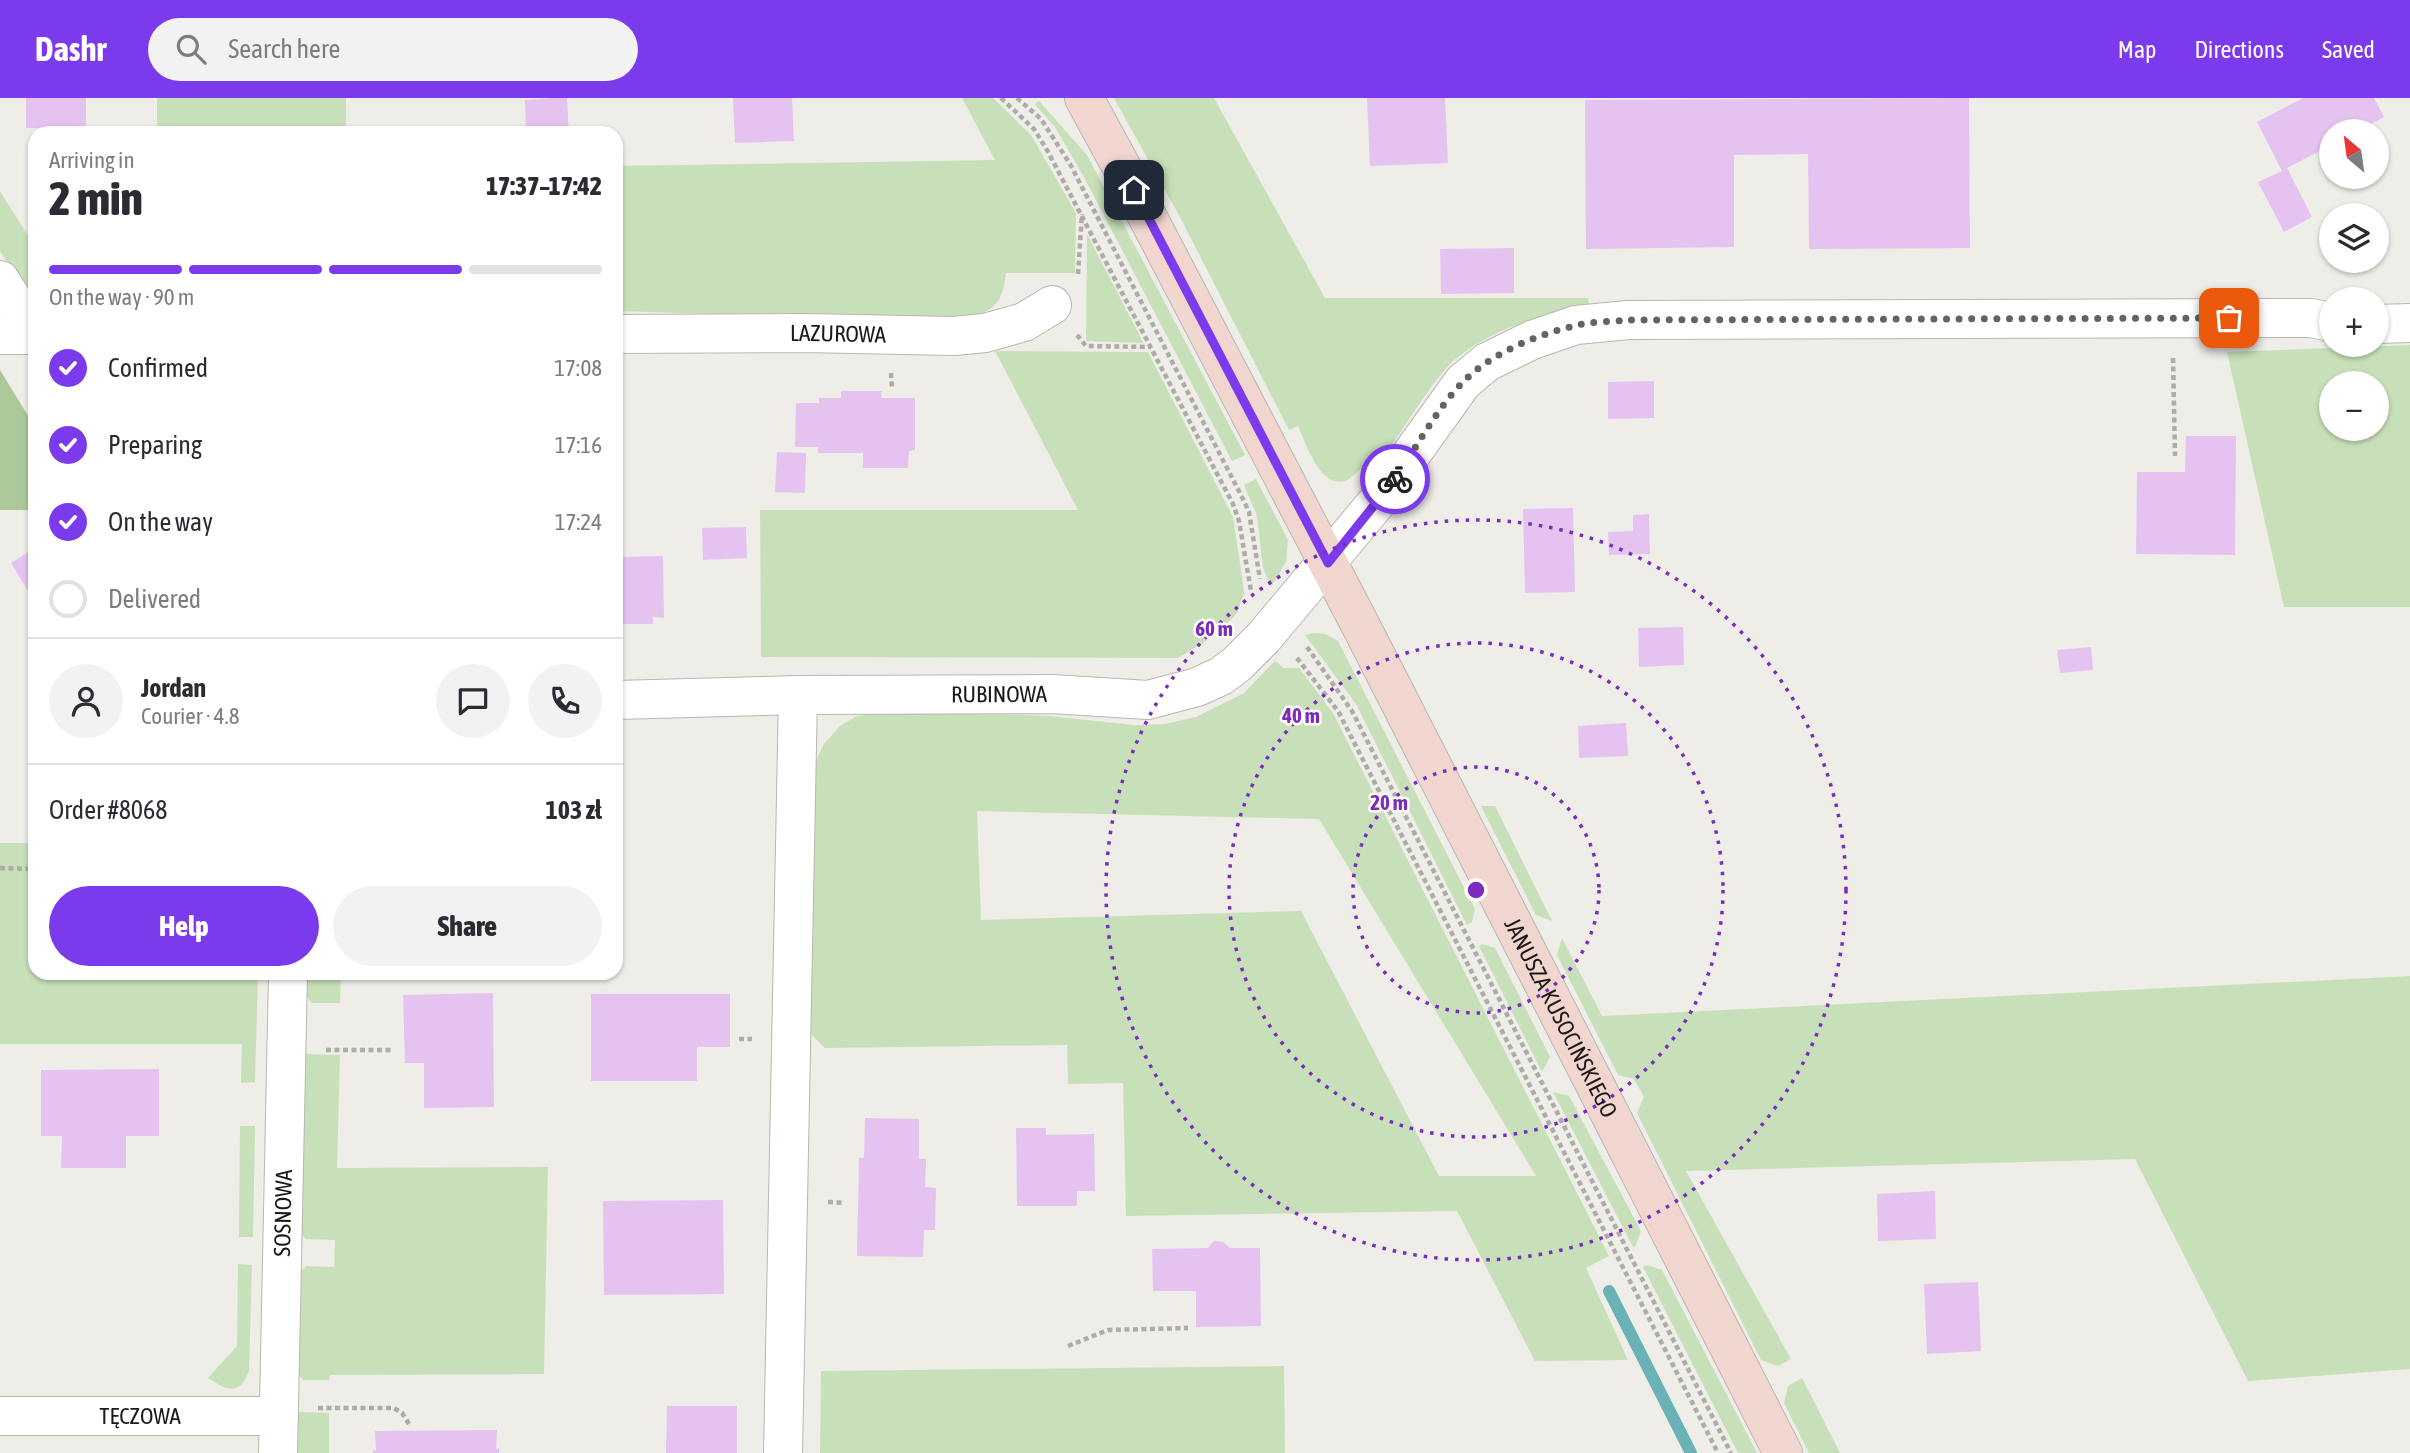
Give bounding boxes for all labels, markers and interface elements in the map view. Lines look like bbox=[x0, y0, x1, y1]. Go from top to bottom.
search box bbox=[148, 18, 638, 81]
text: Dashr bbox=[35, 30, 106, 68]
icon: search bbox=[172, 30, 210, 68]
text: Search here bbox=[228, 34, 340, 64]
text: Map bbox=[2118, 36, 2156, 63]
text: Directions bbox=[2194, 36, 2284, 63]
text: Saved bbox=[2322, 36, 2375, 63]
north arrow bbox=[2319, 119, 2389, 189]
map controls bbox=[2319, 119, 2389, 441]
text: Arriving in bbox=[49, 147, 135, 173]
pin bbox=[1104, 160, 1164, 220]
text: 17:37–17:42 bbox=[486, 171, 602, 201]
icon: home bbox=[1115, 171, 1153, 209]
text: 2 min bbox=[49, 172, 143, 225]
button: layers bbox=[2319, 203, 2389, 273]
text: On the way · 90 m bbox=[49, 284, 194, 310]
button: + bbox=[2319, 287, 2389, 357]
pin bbox=[2199, 288, 2259, 348]
icon: bag bbox=[2210, 299, 2248, 337]
street label: LAZUROWA bbox=[790, 320, 887, 348]
icon: check bbox=[49, 349, 87, 387]
text: Confirmed bbox=[108, 353, 208, 383]
text: 17:08 bbox=[554, 355, 602, 381]
button: − bbox=[2319, 371, 2389, 441]
icon: check bbox=[49, 426, 87, 464]
text: Preparing bbox=[108, 430, 202, 460]
text: 17:16 bbox=[555, 432, 602, 458]
courier bbox=[1360, 444, 1430, 514]
icon: bike bbox=[1376, 460, 1414, 498]
icon: check bbox=[49, 503, 87, 541]
text: On the way bbox=[108, 507, 213, 537]
text: 17:24 bbox=[555, 509, 602, 535]
text: Delivered bbox=[108, 584, 201, 614]
text: 60 m bbox=[1195, 616, 1233, 640]
button: person bbox=[49, 664, 123, 738]
button: chat bbox=[436, 664, 510, 738]
button: phone bbox=[528, 664, 602, 738]
text: Jordan bbox=[141, 673, 206, 703]
street label: RUBINOWA bbox=[951, 681, 1048, 707]
text: Courier · 4.8 bbox=[141, 703, 240, 729]
text: 40 m bbox=[1281, 703, 1320, 727]
text: 20 m bbox=[1370, 790, 1408, 814]
text: Order #8068 bbox=[49, 795, 168, 825]
text: 103 zł bbox=[546, 795, 602, 825]
centre of rings bbox=[1464, 878, 1488, 902]
button: Help bbox=[49, 886, 319, 966]
button: Share bbox=[333, 886, 602, 966]
street label: JANUSZA KUSOCIŃSKIEGO bbox=[1499, 914, 1623, 1122]
street label: SOSNOWA bbox=[269, 1169, 297, 1257]
street label: TĘCZOWA bbox=[99, 1403, 181, 1429]

